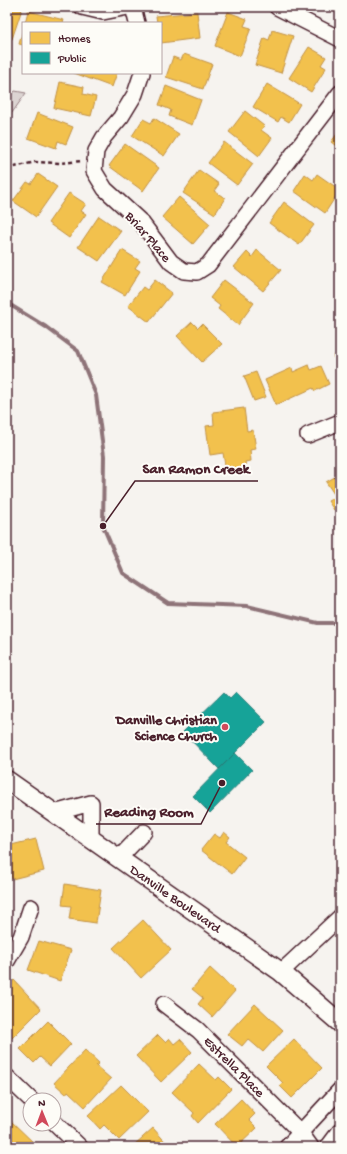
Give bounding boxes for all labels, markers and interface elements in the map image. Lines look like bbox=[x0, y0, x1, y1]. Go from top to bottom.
legend bbox=[22, 22, 162, 74]
text: Homes bbox=[58, 33, 91, 47]
text: Public bbox=[57, 53, 87, 67]
street label: Briar Place bbox=[120, 208, 174, 267]
callout: San Ramon Creek bbox=[135, 454, 258, 481]
text: San Ramon Creek bbox=[143, 461, 252, 479]
place label: Danville Christian Science Church bbox=[114, 713, 217, 746]
marker: Danville Christian Science Church bbox=[220, 722, 230, 732]
callout: Reading Room bbox=[96, 797, 201, 824]
text: Reading Room bbox=[103, 804, 194, 822]
street label: Danville Boulevard bbox=[125, 862, 225, 939]
street label: Estrella Place bbox=[199, 1034, 268, 1102]
north arrow bbox=[22, 1092, 62, 1132]
text: N bbox=[38, 1098, 46, 1110]

